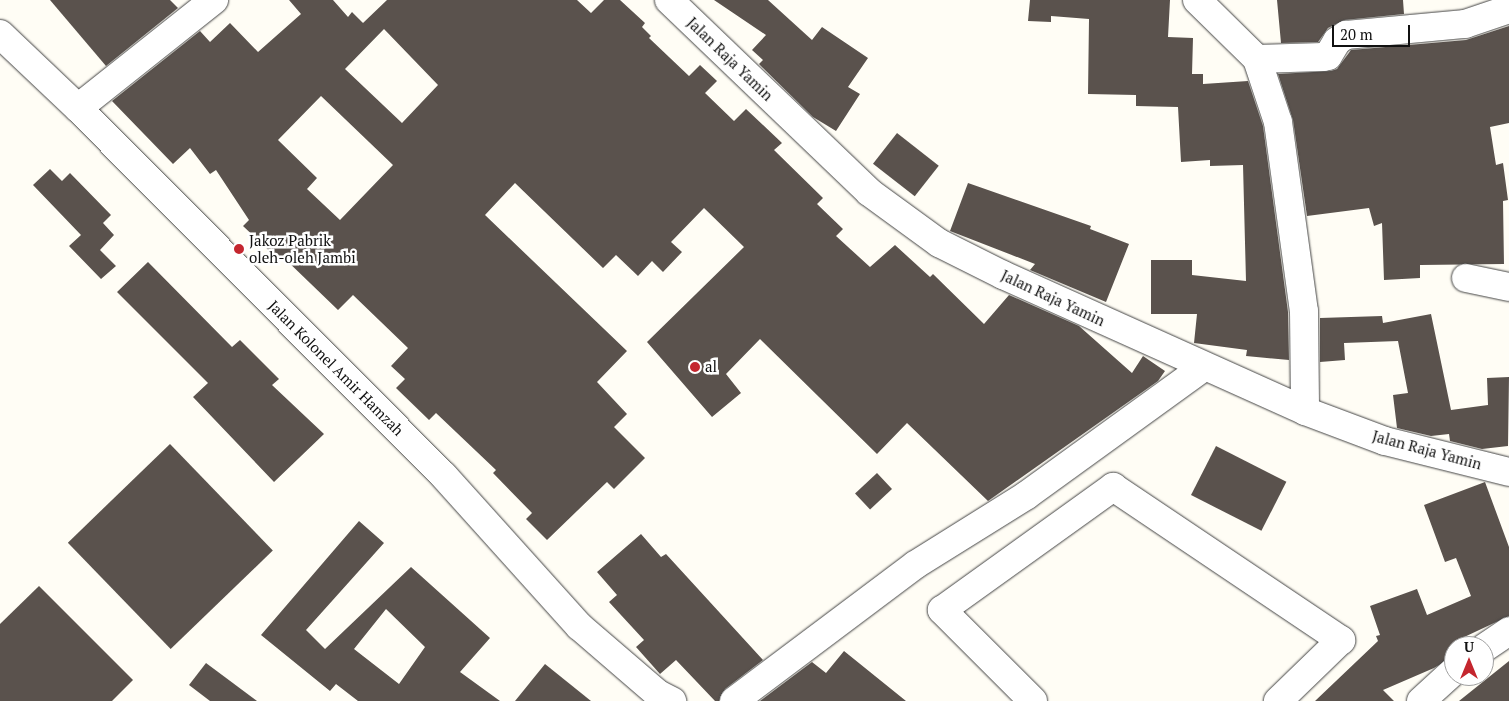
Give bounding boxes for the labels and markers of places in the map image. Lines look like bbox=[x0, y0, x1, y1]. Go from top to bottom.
place label: Jakoz Pabrik oleh-oleh Jambi bbox=[249, 231, 356, 266]
marker: Jakoz Pabrik oleh-oleh Jambi bbox=[233, 243, 245, 255]
place label: al bbox=[705, 358, 717, 376]
marker: al bbox=[689, 361, 701, 373]

